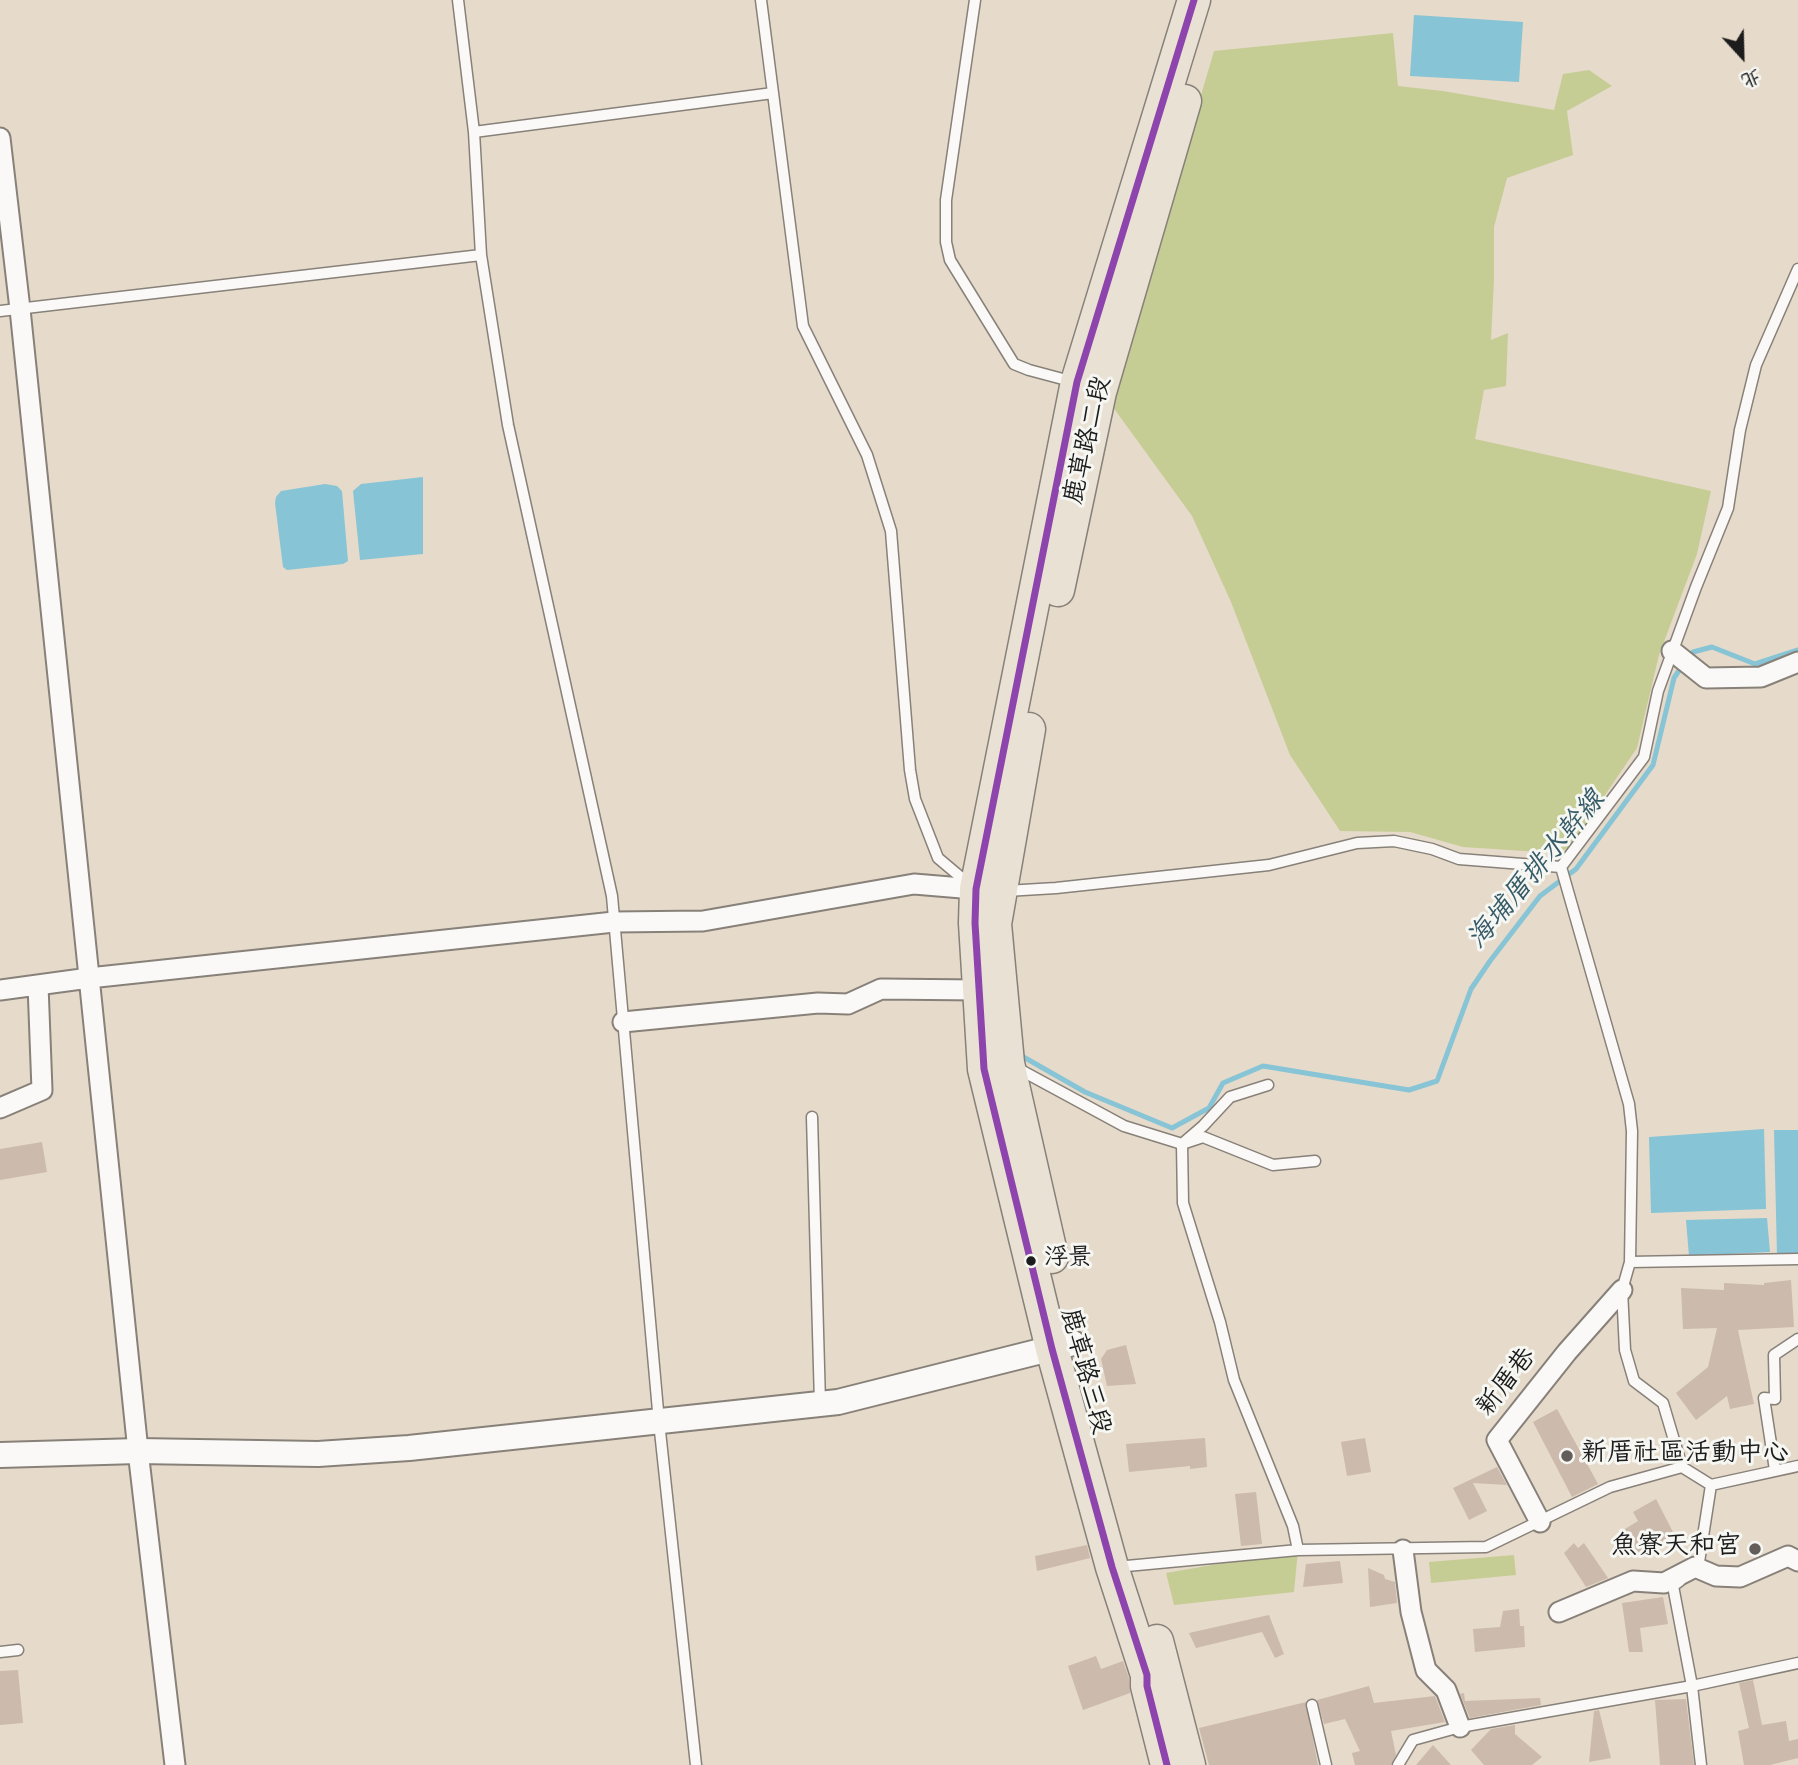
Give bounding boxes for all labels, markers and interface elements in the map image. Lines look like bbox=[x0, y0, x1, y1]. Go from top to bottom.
north arrow bbox=[1707, 21, 1777, 91]
text: 北 bbox=[1736, 60, 1764, 92]
street label: 鹿草路二段 bbox=[1061, 374, 1121, 508]
water label: 海埔厝排水幹線 bbox=[1463, 786, 1615, 958]
place label: 浮景 bbox=[1044, 1247, 1092, 1275]
marker: 浮景 bbox=[1024, 1254, 1038, 1268]
street label: 鹿草路三段 bbox=[1050, 1305, 1114, 1439]
street label: 新厝巷 bbox=[1473, 1344, 1545, 1424]
place label: 新厝社區活動中心 bbox=[1581, 1440, 1789, 1472]
marker: 新厝社區活動中心 bbox=[1559, 1448, 1575, 1464]
place label: 魚寮天和宮 bbox=[1611, 1533, 1741, 1565]
marker: 魚寮天和宮 bbox=[1747, 1541, 1763, 1557]

